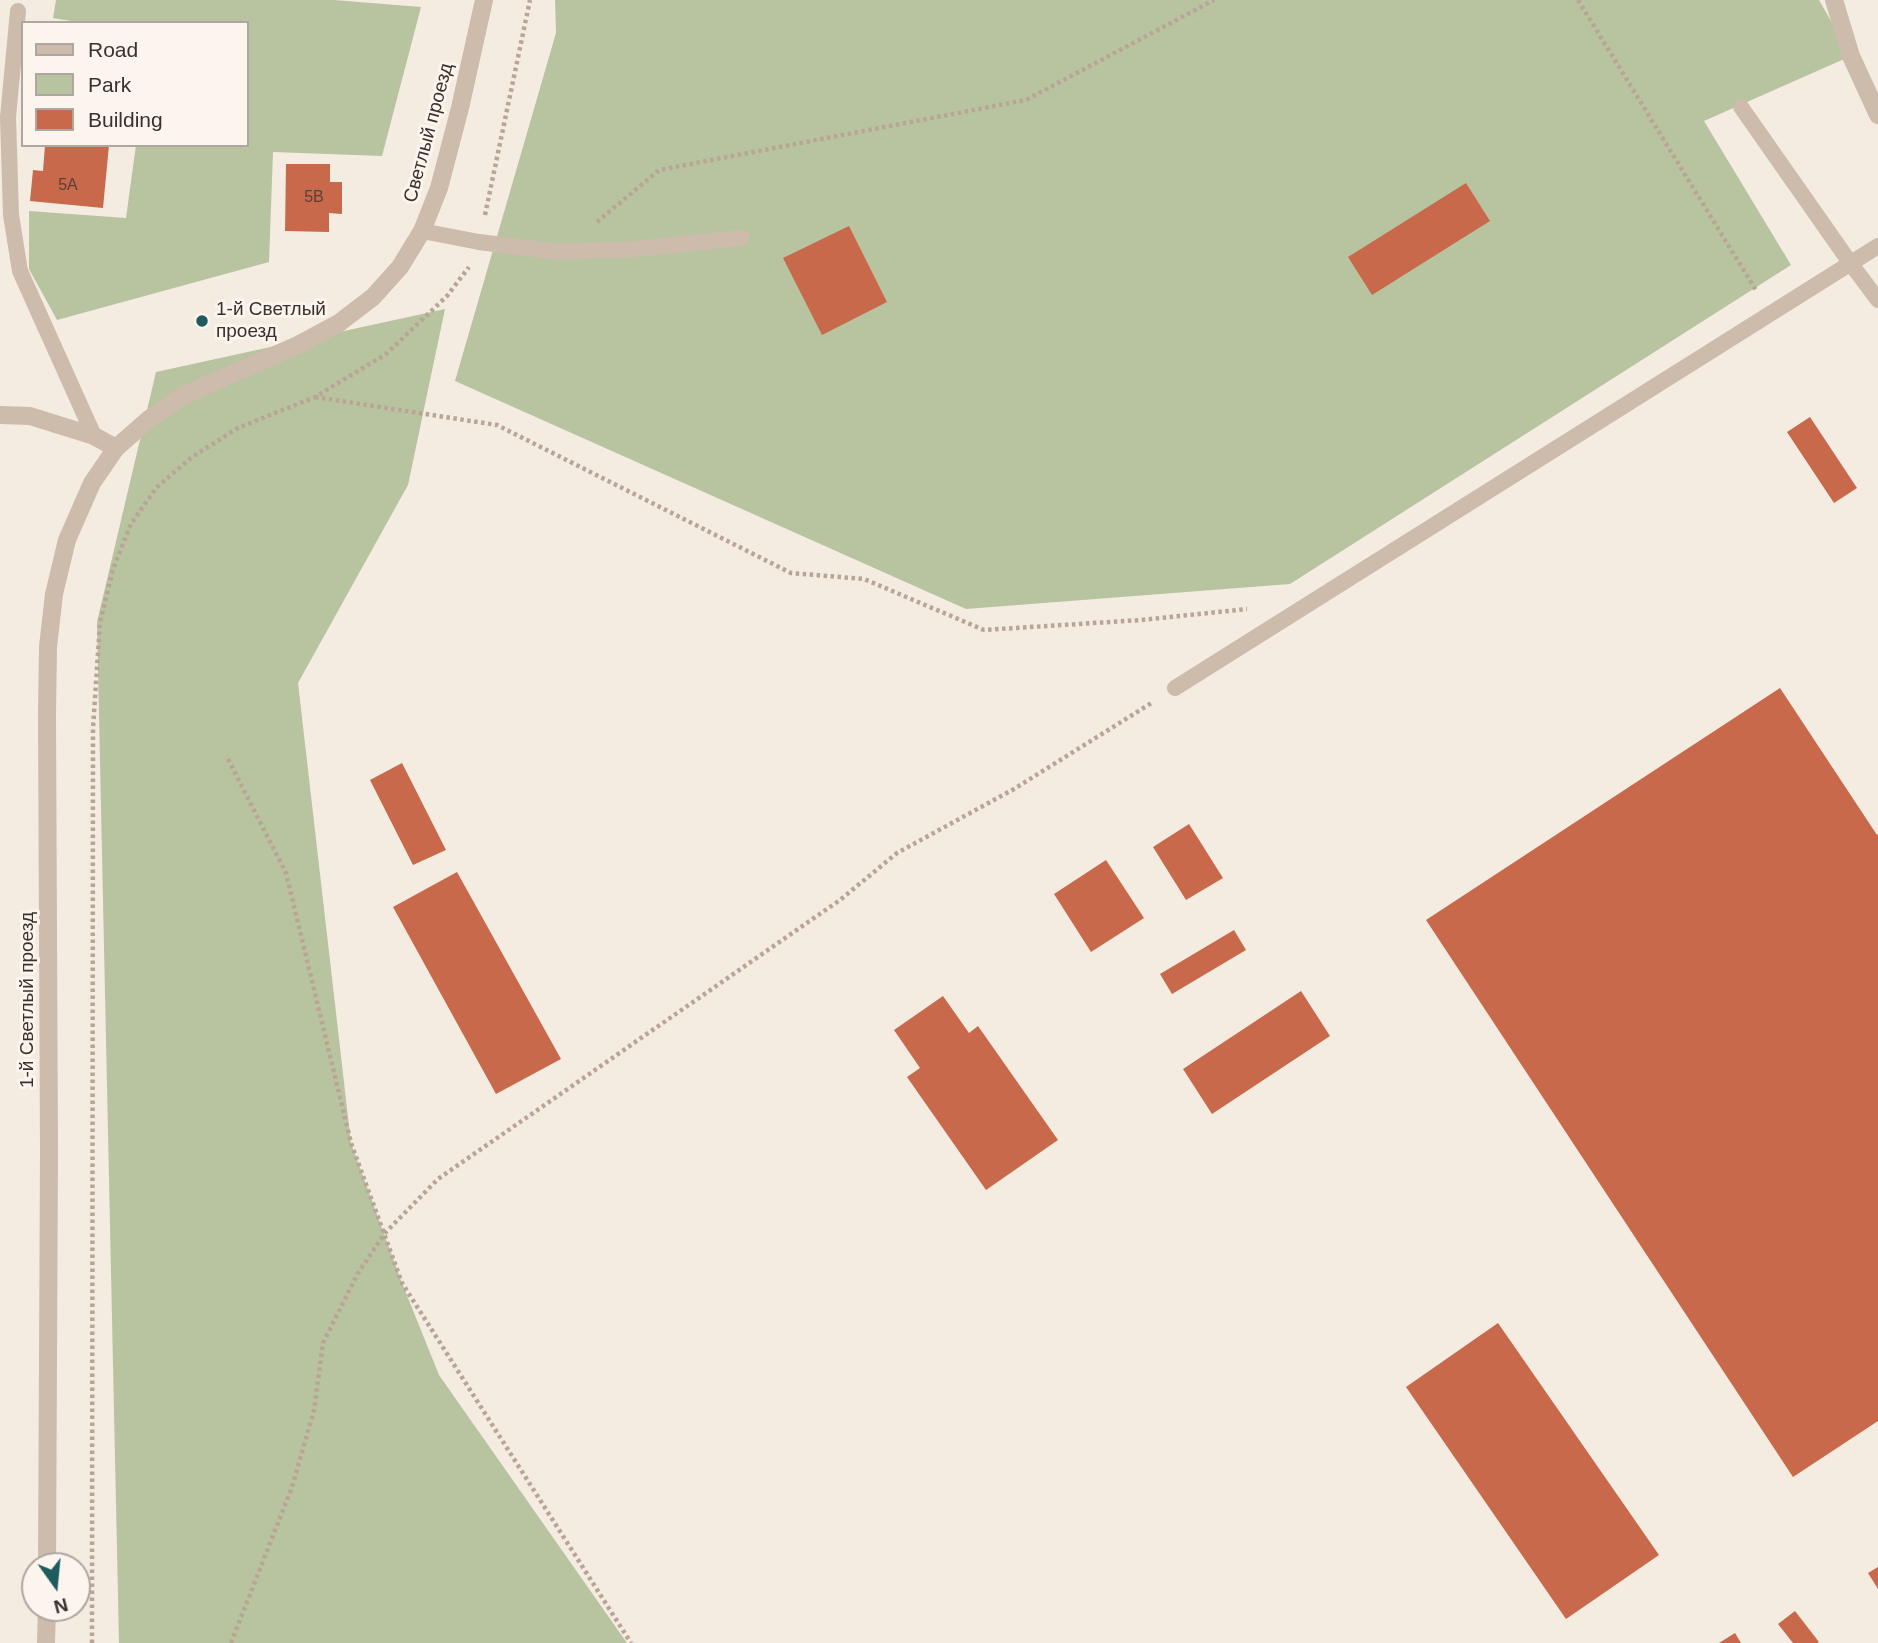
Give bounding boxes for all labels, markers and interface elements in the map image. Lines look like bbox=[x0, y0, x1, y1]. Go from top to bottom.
legend bbox=[21, 21, 248, 147]
text: Road bbox=[88, 38, 138, 61]
street label: Светлый проезд bbox=[399, 61, 459, 205]
text: Park bbox=[88, 73, 131, 96]
text: Building bbox=[88, 108, 163, 131]
house number: 5А bbox=[58, 176, 78, 196]
house number: 5В bbox=[304, 188, 324, 208]
place label: 1-й Светлый проезд bbox=[216, 299, 326, 343]
marker: 1-й Светлый проезд bbox=[194, 313, 210, 329]
street label: 1-й Светлый проезд bbox=[17, 912, 39, 1088]
north arrow bbox=[21, 1552, 91, 1622]
text: N bbox=[52, 1594, 70, 1618]

